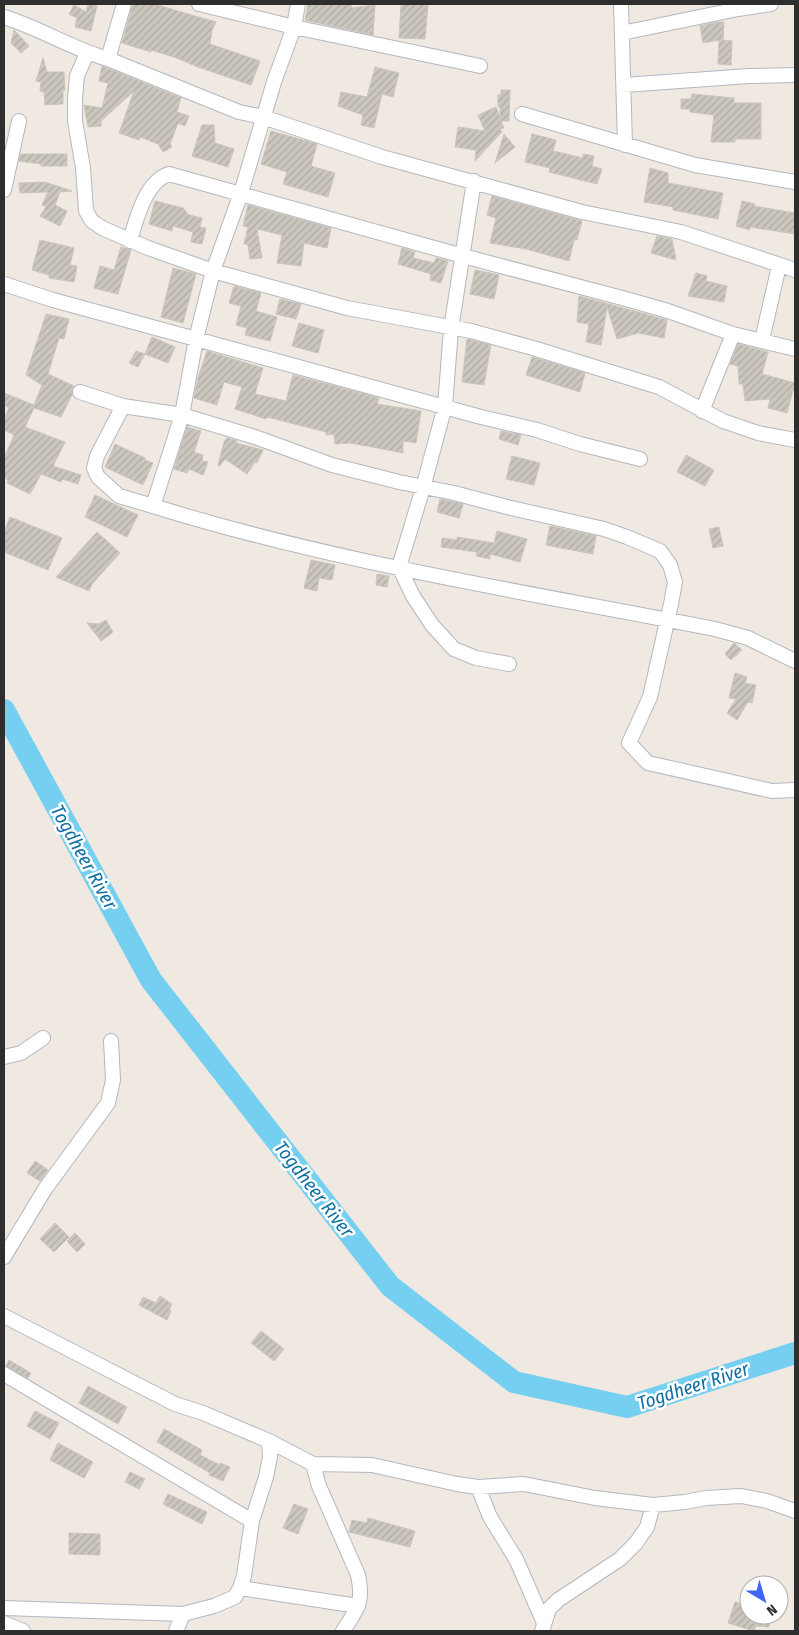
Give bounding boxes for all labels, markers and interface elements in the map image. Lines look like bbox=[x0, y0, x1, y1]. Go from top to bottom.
water label: Togdheer River bbox=[46, 801, 123, 914]
water label: Togdheer River bbox=[269, 1136, 360, 1243]
water label: Togdheer River bbox=[634, 1357, 753, 1415]
north arrow bbox=[739, 1575, 789, 1625]
text: N bbox=[763, 1601, 780, 1619]

